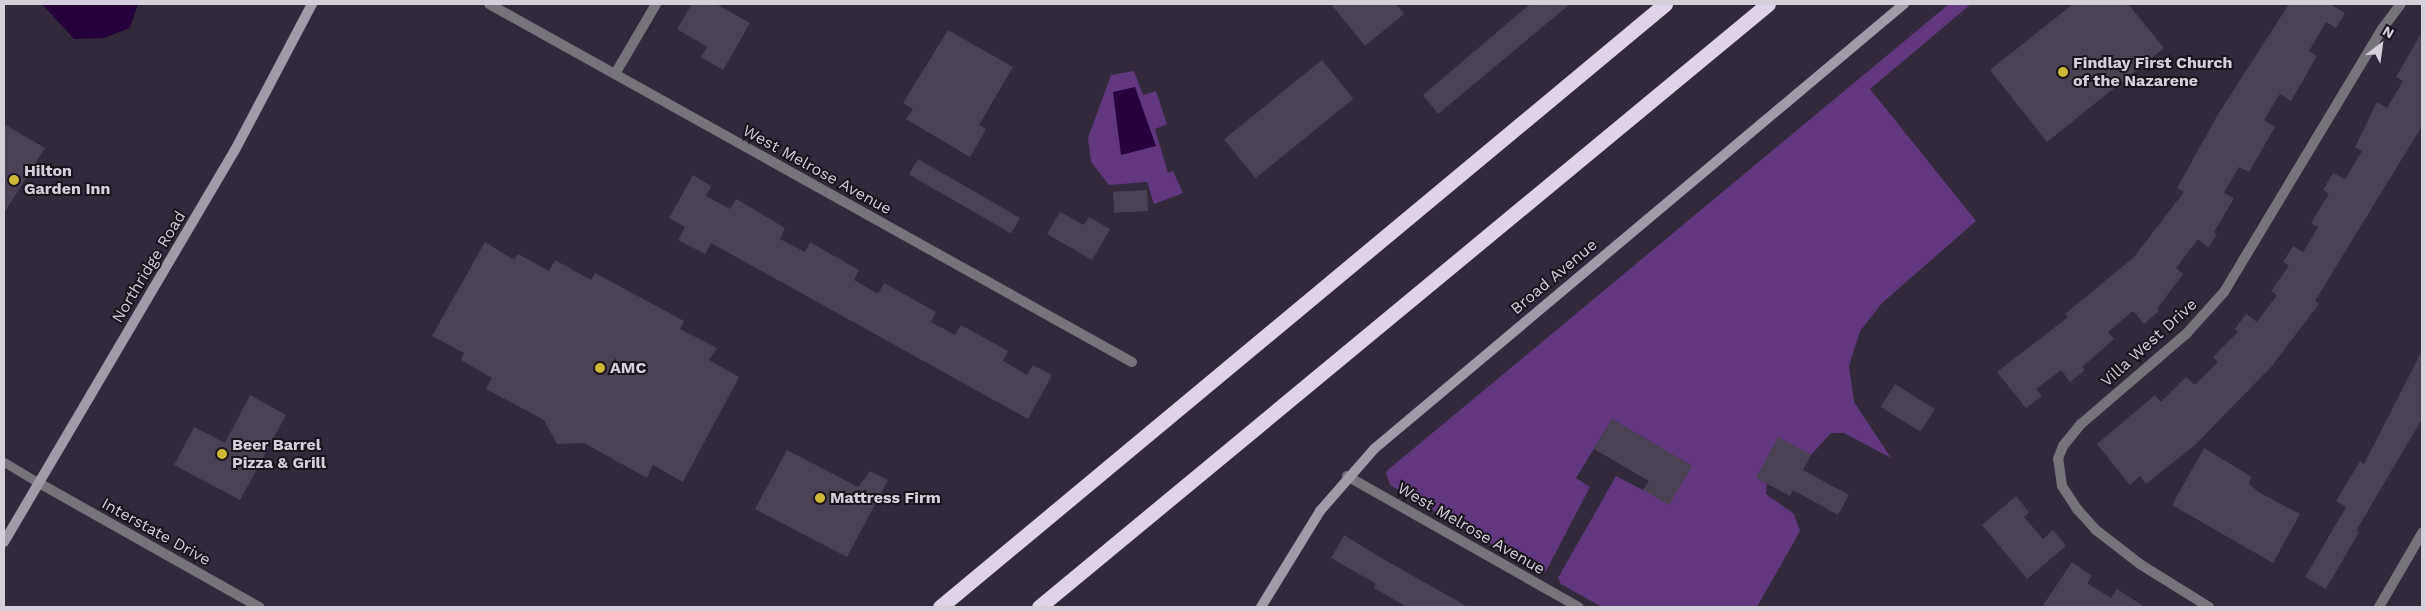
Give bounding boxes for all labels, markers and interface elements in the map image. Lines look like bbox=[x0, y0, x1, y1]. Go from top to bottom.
north arrow bbox=[2356, 20, 2406, 70]
text: N bbox=[2380, 22, 2397, 42]
place label: Findlay First Church of the Nazarene bbox=[2073, 53, 2233, 91]
marker: Findlay First Church of the Nazarene bbox=[2057, 66, 2069, 78]
street label: West Melrose Avenue bbox=[739, 121, 895, 219]
place label: Hilton Garden Inn bbox=[24, 161, 110, 199]
marker: Hilton Garden Inn bbox=[8, 174, 20, 186]
street label: Northridge Road bbox=[108, 208, 190, 326]
street label: Broad Avenue bbox=[1507, 235, 1601, 319]
street label: Villa West Drive bbox=[2097, 295, 2201, 391]
place label: AMC bbox=[610, 358, 646, 378]
marker: AMC bbox=[594, 362, 606, 374]
place label: Beer Barrel Pizza & Grill bbox=[232, 435, 326, 473]
marker: Beer Barrel Pizza & Grill bbox=[216, 448, 228, 460]
street label: West Melrose Avenue bbox=[1393, 479, 1549, 579]
place label: Mattress Firm bbox=[830, 488, 941, 508]
marker: Mattress Firm bbox=[814, 492, 826, 504]
street label: Interstate Drive bbox=[98, 494, 214, 570]

